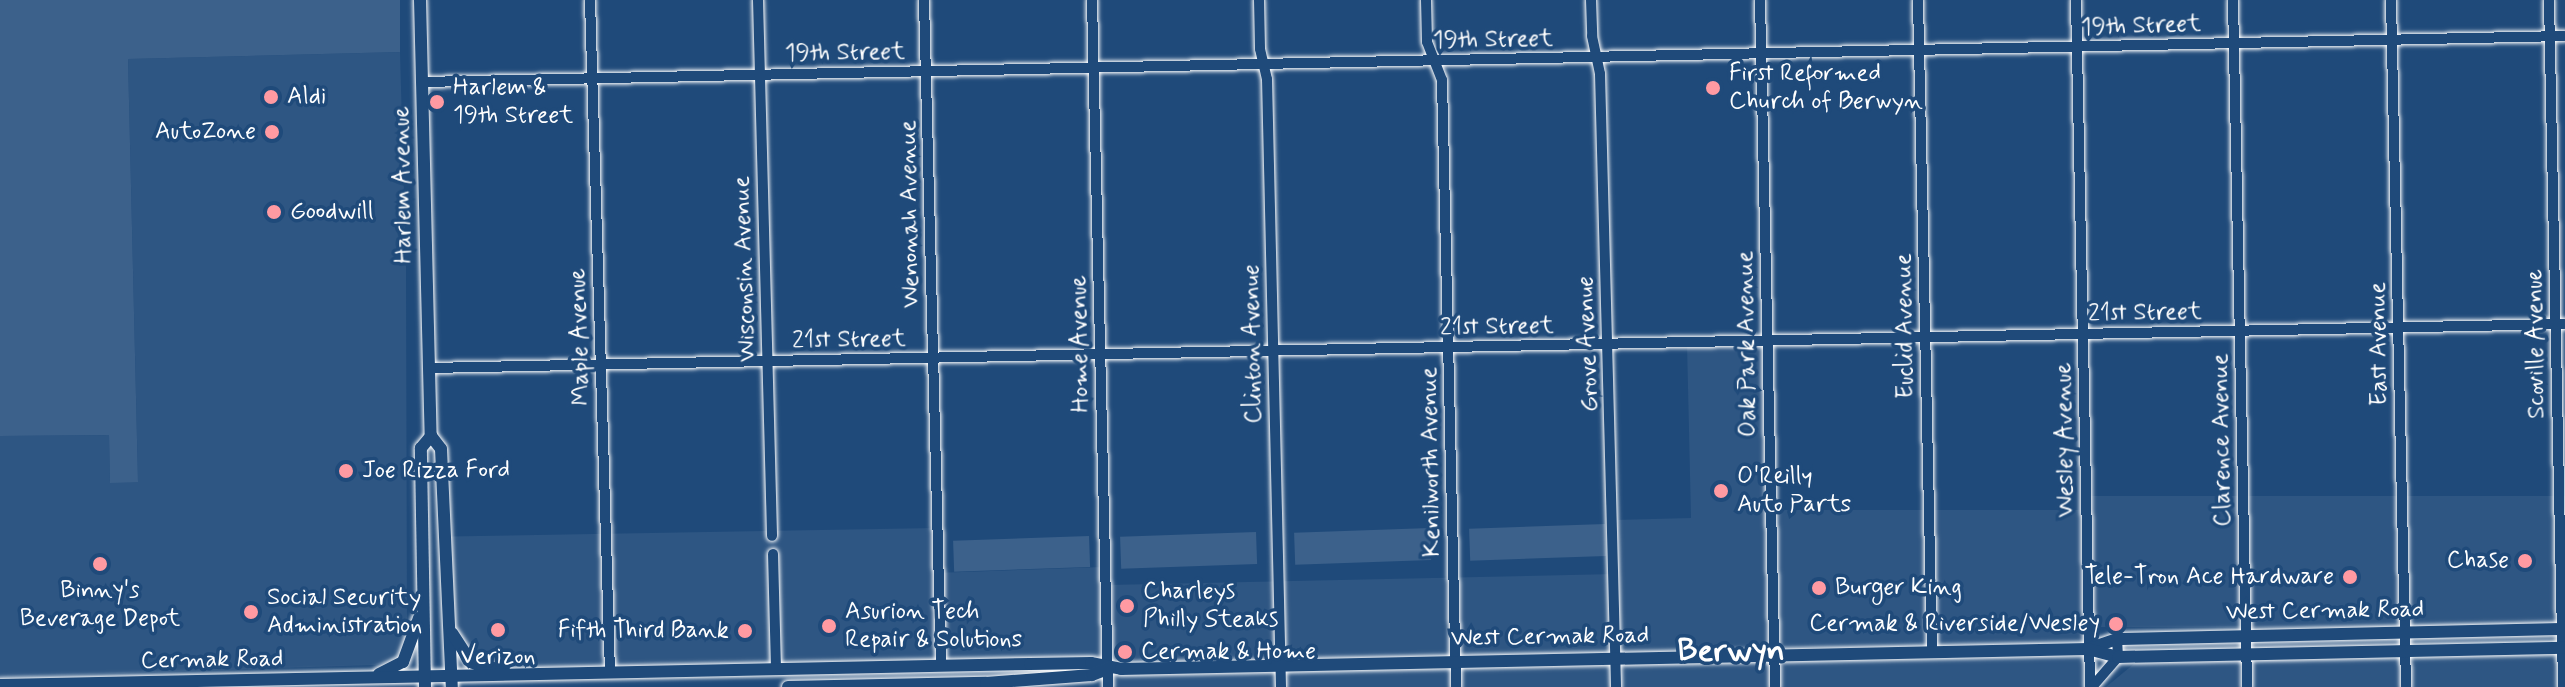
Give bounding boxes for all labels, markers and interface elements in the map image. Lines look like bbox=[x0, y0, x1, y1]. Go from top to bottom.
street label: 19th Street bbox=[2080, 10, 2202, 42]
street label: 19th Street bbox=[1433, 25, 1553, 55]
street label: 19th Street bbox=[785, 38, 905, 68]
place label: First Reformed Church of Berwyn bbox=[1729, 60, 1919, 116]
place label: Harlem & 19th Street bbox=[453, 74, 573, 130]
marker: First Reformed Church of Berwyn bbox=[1704, 79, 1722, 97]
place label: Aldi bbox=[287, 83, 326, 111]
marker: Aldi bbox=[262, 88, 280, 106]
marker: Harlem & 19th Street bbox=[428, 93, 446, 111]
street label: Harlem Avenue bbox=[387, 107, 419, 263]
place label: AutoZone bbox=[155, 118, 256, 146]
marker: AutoZone bbox=[263, 123, 281, 141]
street label: Wenonah Avenue bbox=[894, 123, 926, 305]
street label: Wisconsin Avenue bbox=[727, 176, 763, 362]
place label: Goodwill bbox=[290, 198, 374, 226]
marker: Goodwill bbox=[265, 203, 283, 221]
street label: Oak Park Avenue bbox=[1731, 256, 1763, 432]
street label: Euclid Avenue bbox=[1889, 256, 1921, 396]
street label: Clinton Avenue bbox=[1237, 263, 1269, 425]
street label: Maple Avenue bbox=[563, 266, 597, 408]
street label: Scoville Avenue bbox=[2520, 267, 2552, 421]
street label: Home Avenue bbox=[1064, 273, 1096, 415]
street label: Grove Avenue bbox=[1571, 274, 1605, 414]
street label: East Avenue bbox=[2364, 282, 2394, 406]
street label: 21st Street bbox=[2088, 298, 2202, 328]
street label: 21st Street bbox=[1440, 312, 1554, 342]
street label: 21st Street bbox=[792, 325, 906, 355]
street label: Clarence Avenue bbox=[2206, 353, 2238, 527]
street label: Wesley Avenue bbox=[2049, 363, 2081, 517]
street label: Kenilworth Avenue bbox=[1415, 367, 1447, 557]
place label: Joe Rizza Ford bbox=[362, 457, 510, 485]
marker: Joe Rizza Ford bbox=[337, 462, 355, 480]
place label: O'Reilly Auto Parts bbox=[1737, 463, 1847, 519]
marker: O'Reilly Auto Parts bbox=[1712, 482, 1730, 500]
place label: Chase bbox=[2447, 547, 2509, 575]
marker: Chase bbox=[2516, 552, 2534, 570]
marker: Binny's Beverage Depot bbox=[91, 555, 109, 573]
place label: Tele-Tron Ace Hardware bbox=[2092, 563, 2334, 591]
marker: Tele-Tron Ace Hardware bbox=[2341, 568, 2359, 586]
place label: Burger King bbox=[1835, 574, 1959, 602]
place label: Binny's Beverage Depot bbox=[20, 577, 180, 633]
place label: Charleys Philly Steaks bbox=[1143, 578, 1273, 634]
marker: Burger King bbox=[1810, 579, 1828, 597]
place label: Social Security Administration bbox=[267, 584, 422, 640]
street label: West Cermak Road bbox=[2225, 595, 2425, 627]
marker: Charleys Philly Steaks bbox=[1118, 597, 1136, 615]
place label: Asurion Tech Repair & Solutions bbox=[845, 598, 1022, 654]
marker: Social Security Administration bbox=[242, 603, 260, 621]
place label: Cermak & Riverside/Wesley bbox=[1809, 610, 2100, 638]
marker: Cermak & Riverside/Wesley bbox=[2107, 615, 2125, 633]
place label: Fifth Third Bank bbox=[563, 617, 729, 645]
marker: Asurion Tech Repair & Solutions bbox=[820, 617, 838, 635]
marker: Verizon bbox=[489, 621, 507, 639]
street label: West Cermak Road bbox=[1450, 621, 1650, 653]
marker: Fifth Third Bank bbox=[736, 622, 754, 640]
district label: Berwyn bbox=[1677, 632, 1785, 670]
place label: Cermak & Home bbox=[1141, 638, 1316, 666]
place label: Verizon bbox=[461, 643, 535, 671]
marker: Cermak & Home bbox=[1116, 643, 1134, 661]
street label: Cermak Road bbox=[140, 644, 284, 676]

